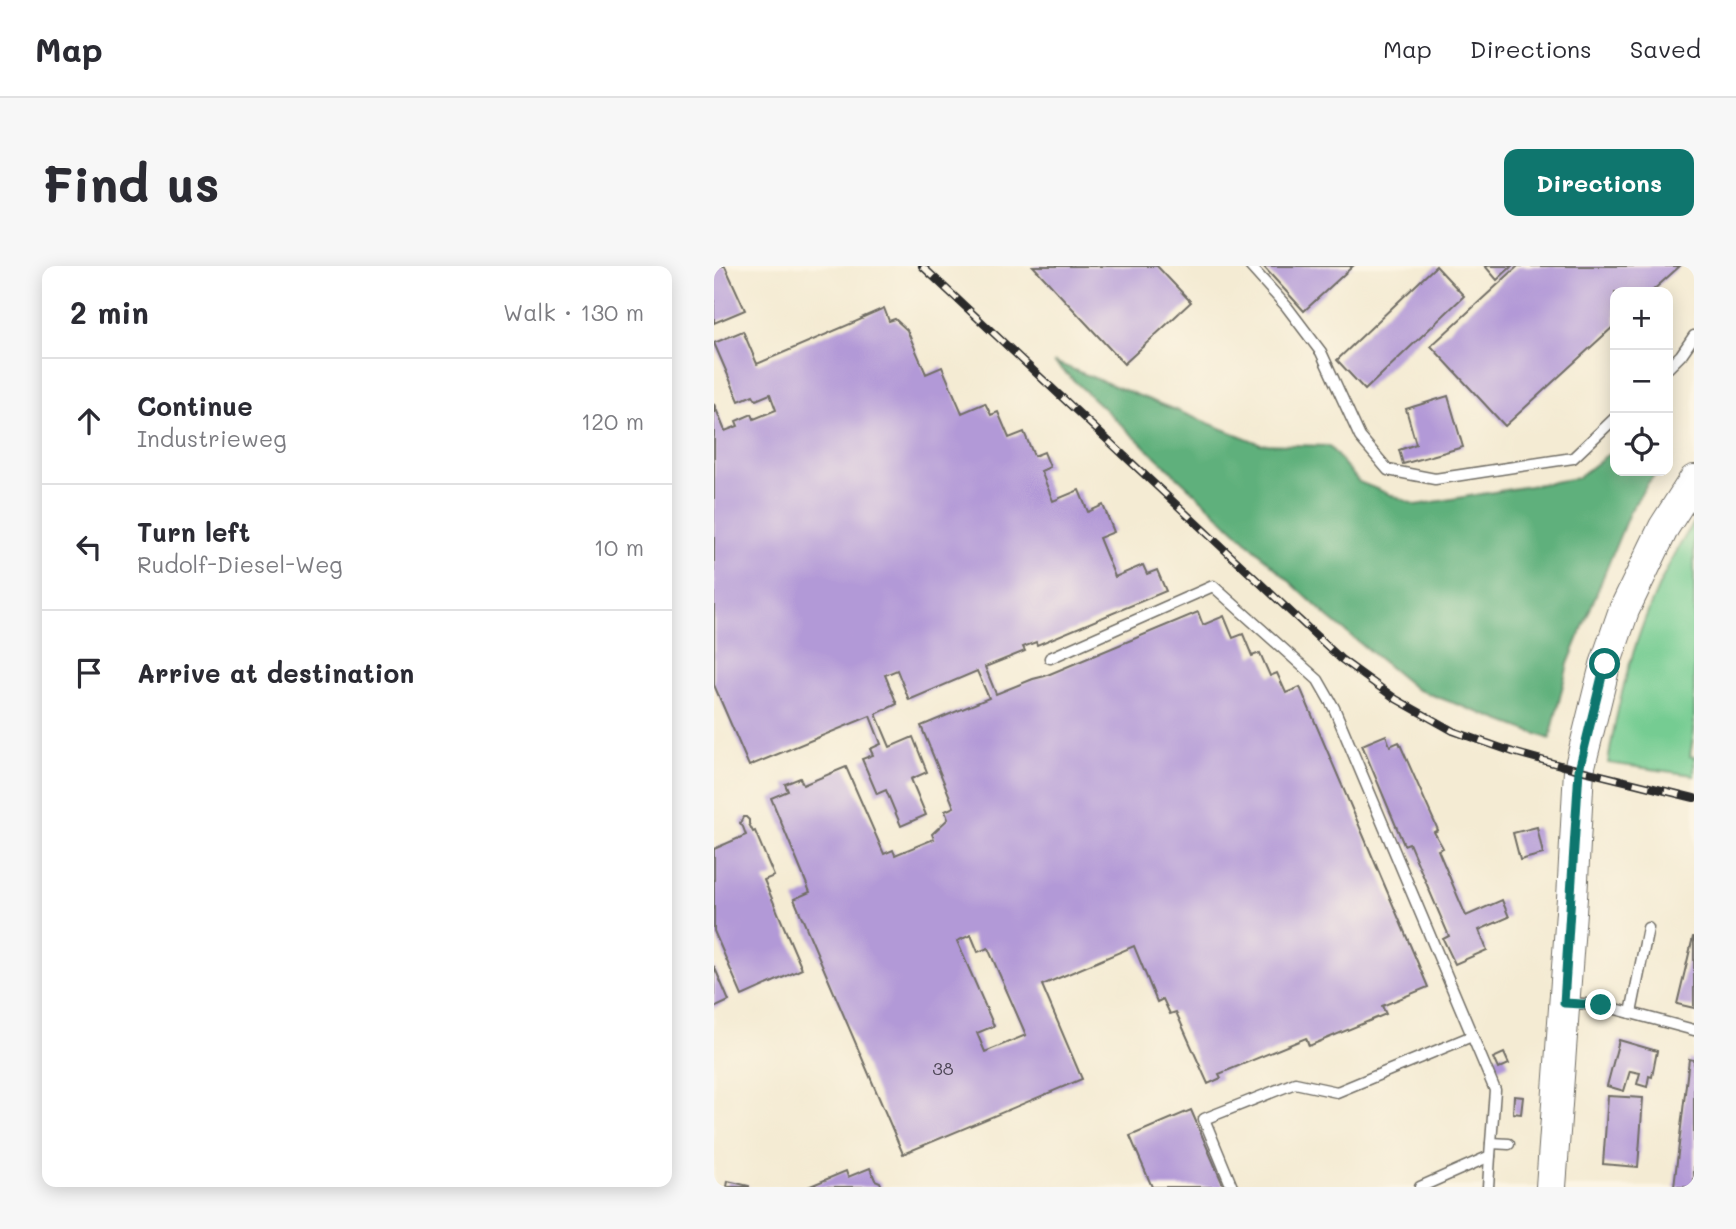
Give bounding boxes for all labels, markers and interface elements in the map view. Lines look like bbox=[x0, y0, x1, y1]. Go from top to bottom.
text: Map bbox=[35, 27, 103, 70]
text: Map bbox=[1383, 33, 1432, 64]
text: Directions bbox=[1470, 33, 1592, 64]
text: Saved bbox=[1630, 33, 1701, 64]
button: Directions bbox=[1504, 149, 1694, 216]
text: Find us bbox=[42, 151, 220, 214]
map controls bbox=[1610, 287, 1673, 476]
button: + bbox=[1610, 287, 1673, 350]
text: 2 min bbox=[70, 292, 149, 332]
text: Walk · 130 m bbox=[503, 297, 644, 327]
button: − bbox=[1610, 350, 1673, 413]
text: Continue bbox=[137, 389, 253, 423]
icon: ahead bbox=[70, 402, 108, 440]
text: 120 m bbox=[581, 406, 644, 436]
button: locate bbox=[1610, 413, 1673, 476]
text: Industrieweg bbox=[137, 423, 287, 453]
text: Turn left bbox=[137, 515, 250, 549]
icon: left bbox=[70, 528, 108, 566]
text: 10 m bbox=[594, 532, 644, 562]
text: Rudolf-Diesel-Weg bbox=[137, 549, 343, 579]
route start bbox=[1589, 648, 1620, 679]
icon: arrive bbox=[70, 654, 108, 692]
text: Arrive at destination bbox=[137, 656, 414, 690]
route end bbox=[1585, 989, 1616, 1020]
house number: 38 bbox=[932, 1056, 954, 1080]

